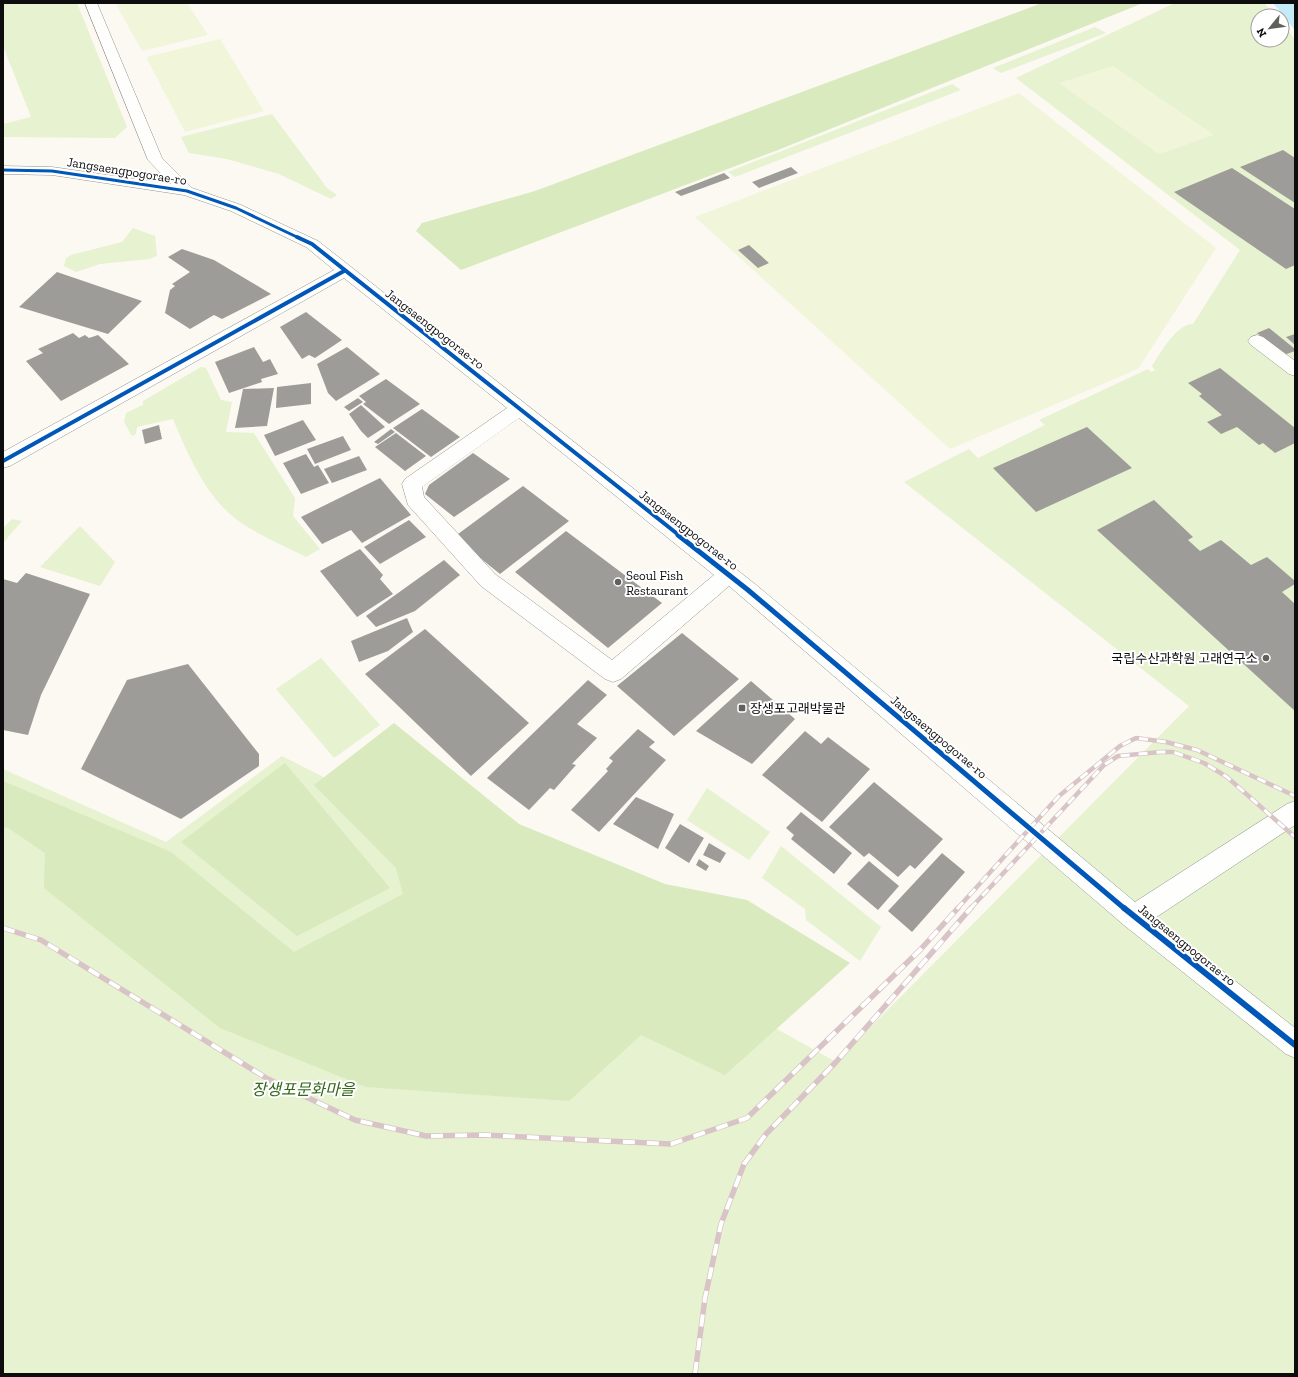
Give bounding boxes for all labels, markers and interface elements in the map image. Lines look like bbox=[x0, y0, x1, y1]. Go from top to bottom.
north arrow bbox=[1250, 8, 1290, 48]
text: N bbox=[1254, 25, 1269, 39]
street label: Jangsaengpogorae-ro bbox=[66, 154, 188, 188]
street label: Jangsaengpogorae-ro bbox=[383, 286, 488, 372]
street label: Jangsaengpogorae-ro bbox=[637, 487, 742, 573]
place label: Seoul Fish Restaurant bbox=[626, 568, 688, 598]
marker: Seoul Fish Restaurant bbox=[613, 577, 623, 587]
place label: 국립수산과학원 고래연구소 bbox=[1112, 651, 1258, 666]
marker: 국립수산과학원 고래연구소 bbox=[1261, 653, 1271, 663]
street label: Jangsaengpogorae-ro bbox=[888, 692, 990, 782]
place label: 장생포고래박물관 bbox=[750, 701, 846, 716]
marker: 장생포고래박물관 bbox=[737, 703, 747, 713]
street label: Jangsaengpogorae-ro bbox=[1135, 901, 1239, 989]
park label: 장생포문화마을 bbox=[251, 1080, 356, 1099]

